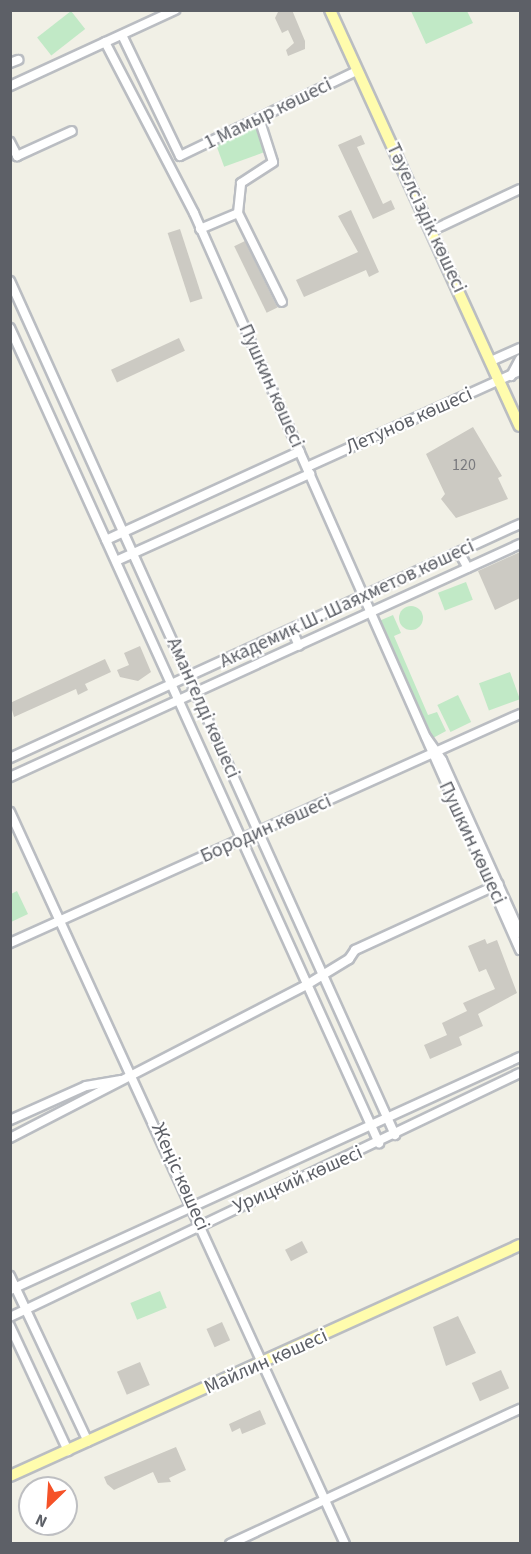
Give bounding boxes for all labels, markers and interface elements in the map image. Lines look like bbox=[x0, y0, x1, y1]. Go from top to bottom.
street label: 1 Мамыр көшесі bbox=[200, 73, 336, 155]
street label: Тәуелсіздік көшесі bbox=[381, 139, 471, 297]
street label: Пушкин көшесі bbox=[233, 320, 309, 452]
street label: Летунов көшесі bbox=[342, 382, 476, 460]
house number: 120 bbox=[452, 455, 476, 475]
street label: Академик Ш. Шаяхметов көшесі bbox=[216, 534, 478, 674]
street label: Амангелді көшесі bbox=[161, 634, 245, 782]
street label: Пушкин көшесі bbox=[433, 778, 511, 908]
street label: Бородин көшесі bbox=[197, 789, 335, 869]
street label: Жеңіс көшесі bbox=[146, 1119, 214, 1235]
street label: Урицкий көшесі bbox=[230, 1141, 366, 1219]
street label: Майлин көшесі bbox=[201, 1324, 331, 1400]
north arrow bbox=[18, 1476, 78, 1536]
text: N bbox=[32, 1508, 51, 1533]

